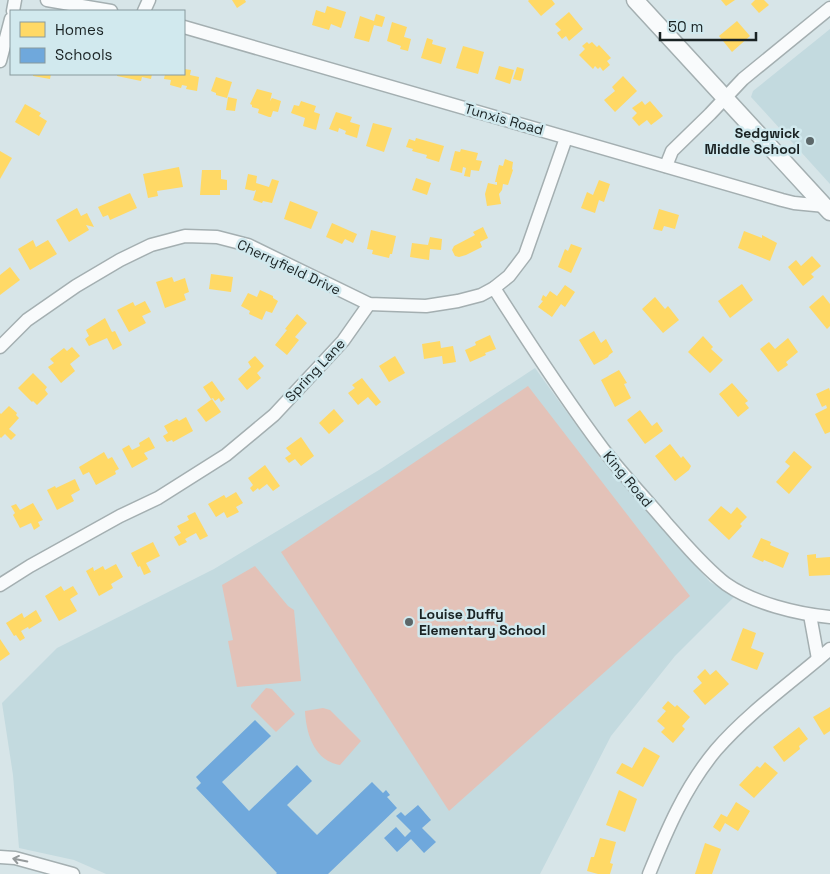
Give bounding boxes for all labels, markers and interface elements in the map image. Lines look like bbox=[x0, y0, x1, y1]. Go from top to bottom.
legend bbox=[10, 10, 185, 75]
scale bar bbox=[660, 10, 756, 42]
text: 50 m bbox=[668, 17, 703, 36]
text: Homes bbox=[55, 20, 104, 39]
text: Schools bbox=[55, 45, 113, 64]
street label: Tunxis Road bbox=[462, 99, 546, 139]
place label: Sedgwick Middle School bbox=[705, 124, 800, 158]
marker: Sedgwick Middle School bbox=[804, 135, 816, 147]
street label: Cherryfield Drive bbox=[234, 235, 344, 299]
street label: Spring Lane bbox=[281, 335, 349, 405]
street label: King Road bbox=[599, 447, 657, 511]
place label: Louise Duffy Elementary School bbox=[419, 605, 545, 639]
marker: Louise Duffy Elementary School bbox=[403, 616, 415, 628]
one-way arrow bbox=[13, 855, 29, 864]

